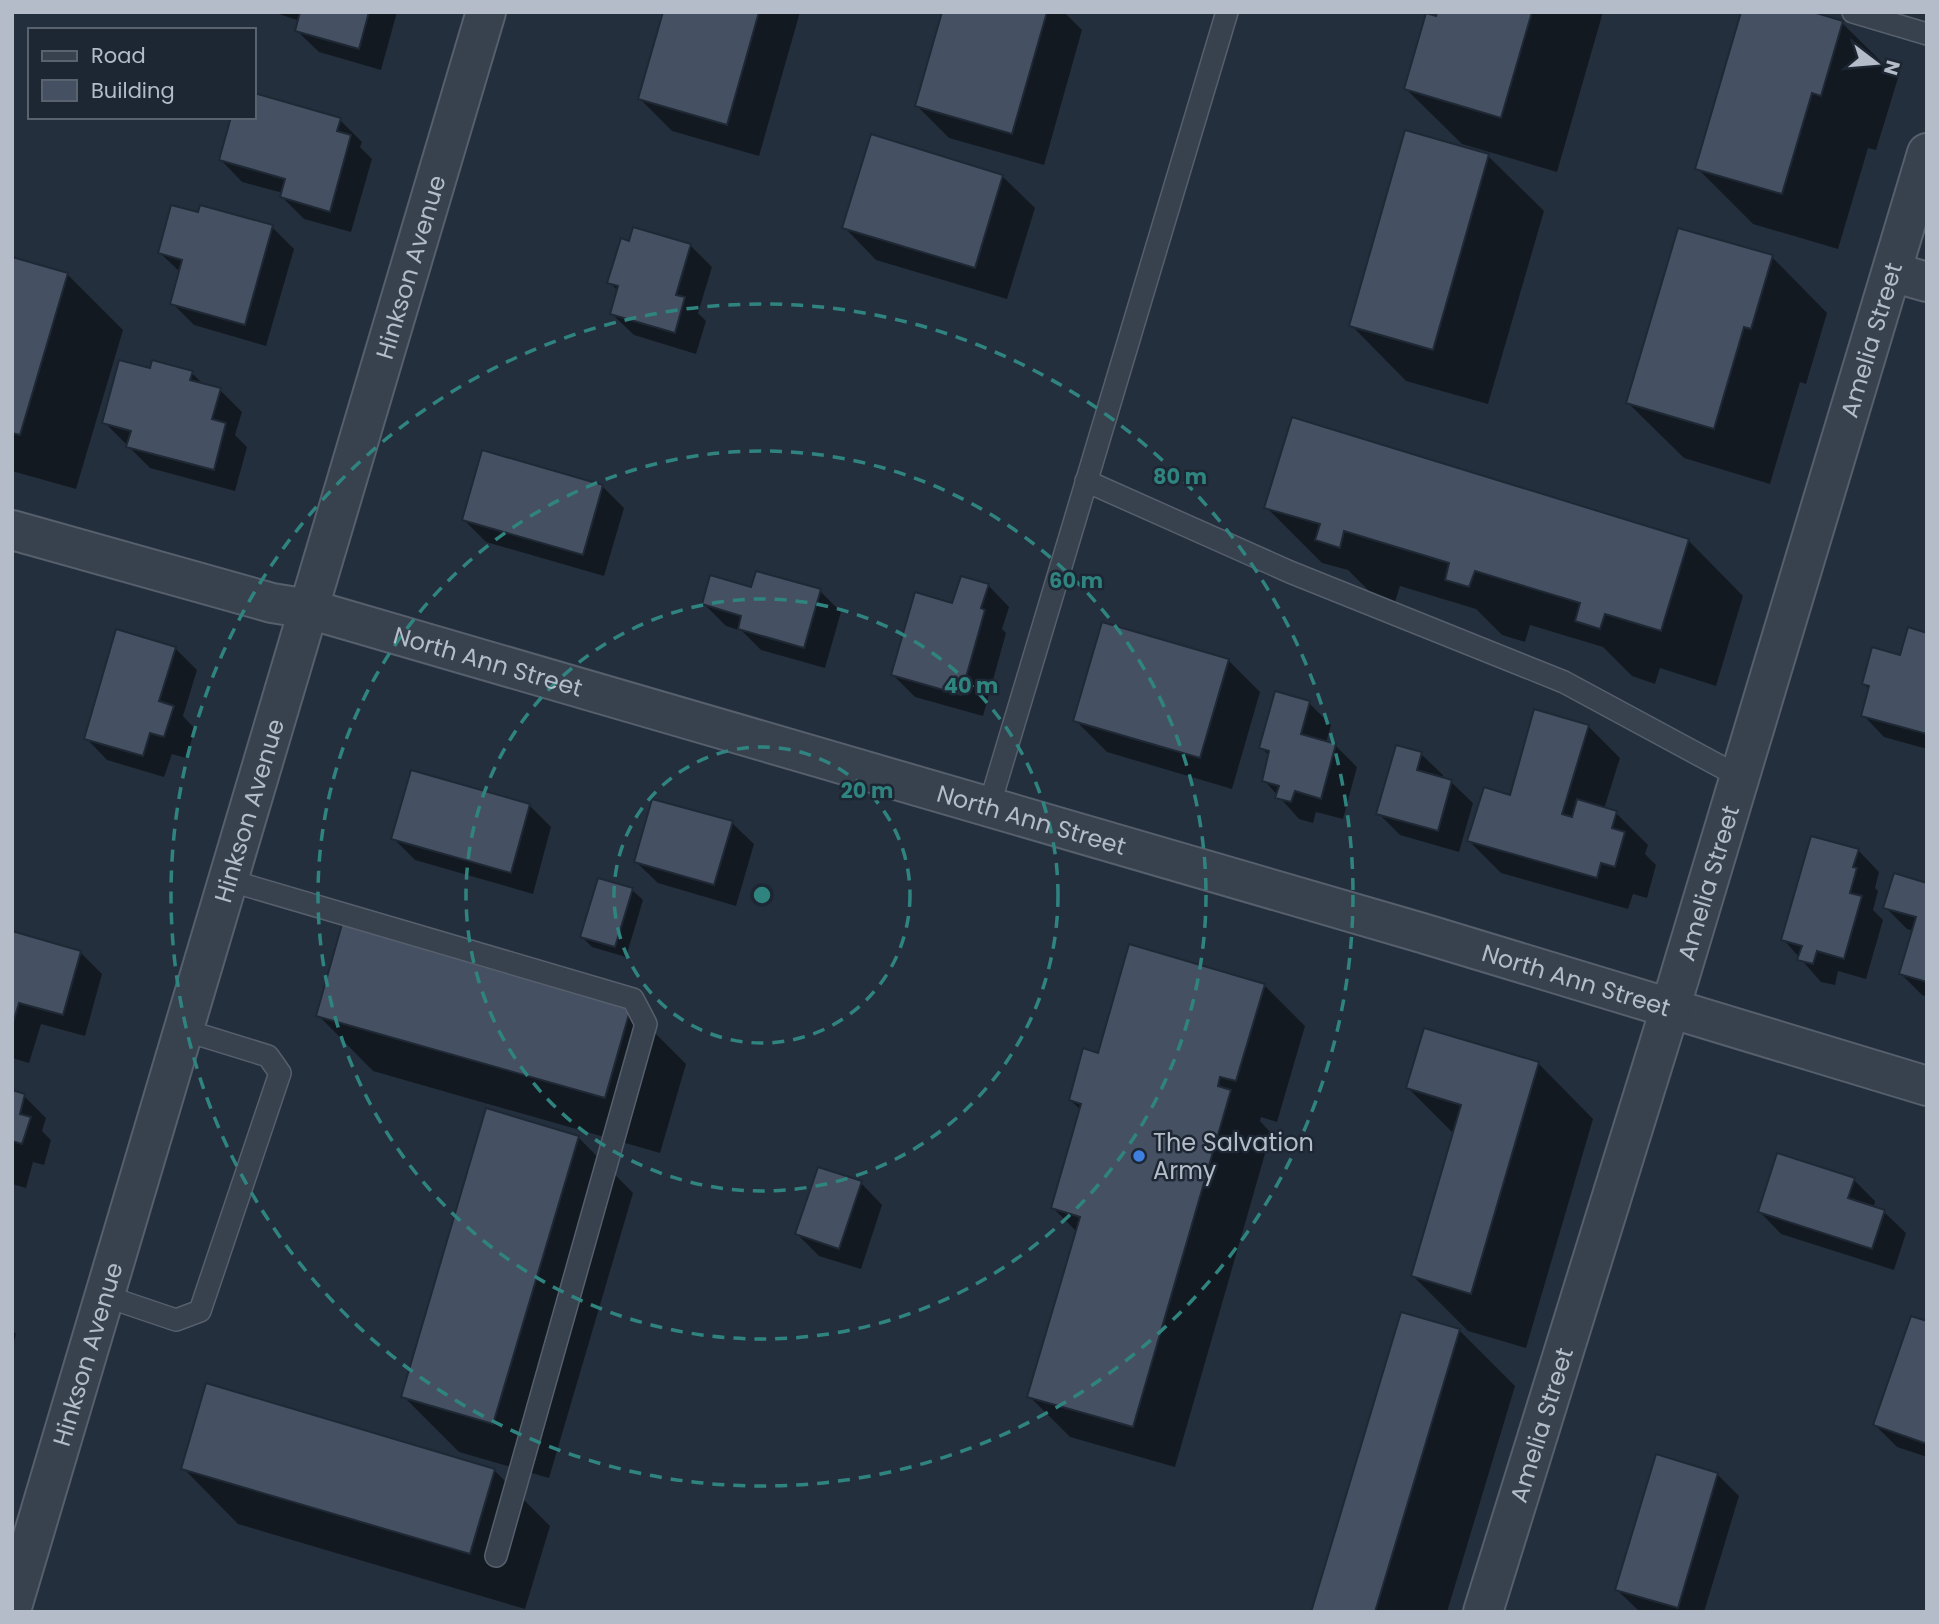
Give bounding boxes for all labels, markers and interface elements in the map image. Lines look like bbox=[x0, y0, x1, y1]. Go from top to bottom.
legend bbox=[28, 28, 256, 119]
north arrow bbox=[1841, 28, 1911, 98]
text: Road bbox=[91, 41, 146, 70]
text: N bbox=[1877, 57, 1907, 78]
text: Building bbox=[91, 76, 175, 105]
street label: Hinkson Avenue bbox=[367, 171, 453, 363]
street label: Amelia Street bbox=[1832, 258, 1910, 421]
text: 80 m bbox=[1153, 462, 1207, 491]
text: 60 m bbox=[1049, 566, 1103, 595]
street label: North Ann Street bbox=[390, 618, 586, 704]
text: 40 m bbox=[944, 671, 998, 700]
street label: Hinkson Avenue bbox=[206, 715, 292, 906]
text: 20 m bbox=[841, 776, 893, 805]
street label: North Ann Street bbox=[933, 776, 1130, 862]
street label: Amelia Street bbox=[1669, 801, 1747, 965]
centre of rings bbox=[750, 883, 774, 907]
street label: North Ann Street bbox=[1478, 936, 1675, 1024]
place label: The Salvation Army bbox=[1153, 1126, 1314, 1187]
marker: The Salvation Army bbox=[1131, 1148, 1147, 1164]
street label: Hinkson Avenue bbox=[44, 1258, 130, 1450]
street label: Amelia Street bbox=[1502, 1343, 1581, 1506]

